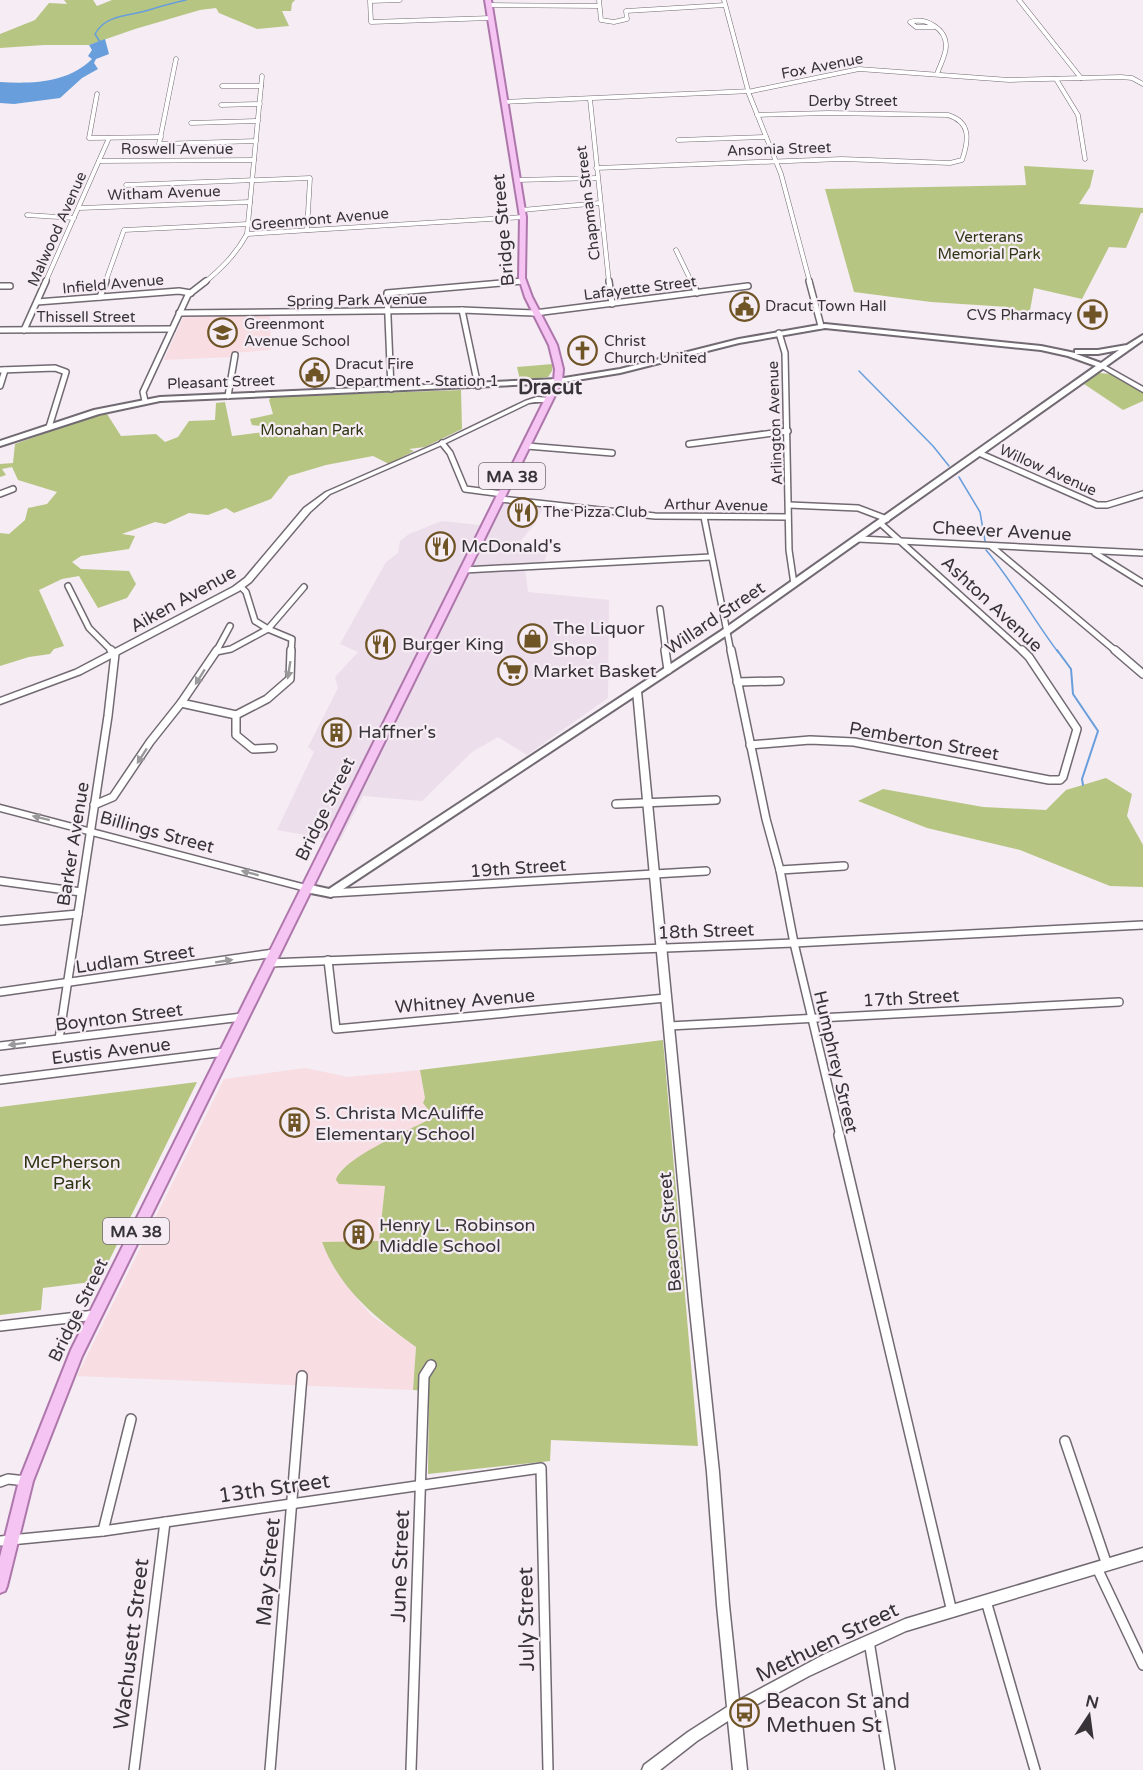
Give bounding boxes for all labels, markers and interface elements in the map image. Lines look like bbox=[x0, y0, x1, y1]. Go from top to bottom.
street label: Fox Avenue bbox=[779, 49, 865, 83]
street label: Derby Street bbox=[808, 92, 898, 110]
street label: Ansonia Street bbox=[726, 138, 832, 160]
street label: Roswell Avenue bbox=[121, 140, 233, 158]
street label: Chapman Street bbox=[572, 144, 604, 261]
street label: Malwood Avenue bbox=[24, 169, 90, 289]
street label: Bridge Street bbox=[487, 173, 519, 287]
street label: Witham Avenue bbox=[107, 182, 221, 204]
street label: Greenmont Avenue bbox=[250, 204, 390, 234]
park label: Verterans Memorial Park bbox=[937, 228, 1041, 263]
street label: Infield Avenue bbox=[61, 271, 165, 297]
street label: Lafayette Street bbox=[582, 272, 698, 304]
street label: Spring Park Avenue bbox=[287, 290, 427, 310]
public building icon: Dracut Town Hall bbox=[728, 290, 760, 322]
place label: Dracut Town Hall bbox=[765, 297, 886, 315]
pharmacy icon: CVS Pharmacy bbox=[1077, 299, 1109, 331]
place label: CVS Pharmacy bbox=[967, 306, 1072, 324]
street label: Thissell Street bbox=[36, 308, 136, 326]
place label: Greenmont Avenue School bbox=[244, 315, 350, 350]
school or university icon: Greenmont Avenue School bbox=[207, 317, 239, 349]
place label: Christ Church United bbox=[604, 332, 707, 367]
church icon: Christ Church United bbox=[567, 334, 599, 366]
place label: Dracut Fire Department - Station 1 bbox=[335, 355, 499, 390]
public building icon: Dracut Fire Department - Station 1 bbox=[298, 357, 330, 389]
street label: Arlington Avenue bbox=[764, 361, 786, 485]
street label: Pleasant Street bbox=[167, 371, 275, 393]
district label: Dracut bbox=[518, 376, 582, 400]
park label: Monahan Park bbox=[260, 421, 364, 439]
street label: Willow Avenue bbox=[997, 440, 1099, 500]
road number: MA 38 bbox=[479, 463, 545, 489]
street label: Arthur Avenue bbox=[664, 495, 768, 515]
restaurant icon: The Pizza Club bbox=[506, 496, 538, 528]
place label: The Pizza Club bbox=[543, 503, 647, 521]
street label: Cheever Avenue bbox=[932, 516, 1072, 546]
restaurant icon: McDonald's bbox=[424, 530, 456, 562]
place label: McDonald's bbox=[461, 535, 561, 557]
street label: Ashton Avenue bbox=[937, 551, 1047, 657]
street label: Aiken Avenue bbox=[126, 561, 240, 637]
street label: Willard Street bbox=[661, 576, 769, 659]
place label: The Liquor Shop bbox=[553, 617, 645, 660]
shop icon: The Liquor Shop bbox=[516, 622, 548, 654]
restaurant icon: Burger King bbox=[365, 628, 397, 660]
place label: Burger King bbox=[402, 633, 504, 655]
supermarket icon: Market Basket bbox=[496, 655, 528, 687]
place label: Market Basket bbox=[533, 660, 657, 682]
one-way arrow bbox=[285, 661, 294, 680]
one-way arrow bbox=[194, 669, 205, 685]
building icon: Haffner's bbox=[321, 716, 353, 748]
street label: Pemberton Street bbox=[847, 717, 1001, 765]
place label: Haffner's bbox=[358, 721, 436, 743]
one-way arrow bbox=[136, 747, 147, 764]
street label: Bridge Street bbox=[290, 753, 360, 864]
street label: Barker Avenue bbox=[52, 780, 94, 908]
street label: Billings Street bbox=[97, 806, 217, 858]
one-way arrow bbox=[31, 813, 50, 823]
street label: 19th Street bbox=[469, 854, 567, 882]
one-way arrow bbox=[240, 867, 259, 877]
street label: 18th Street bbox=[657, 918, 755, 944]
street label: Ludlam Street bbox=[74, 940, 196, 978]
one-way arrow bbox=[215, 956, 234, 965]
street label: Whitney Avenue bbox=[394, 984, 536, 1018]
street label: 17th Street bbox=[862, 984, 960, 1012]
street label: Humphrey Street bbox=[809, 989, 863, 1136]
street label: Boynton Street bbox=[54, 998, 184, 1036]
street label: Eustis Avenue bbox=[50, 1033, 172, 1069]
one-way arrow bbox=[8, 1039, 27, 1048]
place label: S. Christa McAuliffe Elementary School bbox=[315, 1102, 484, 1145]
building icon: S. Christa McAuliffe Elementary School bbox=[278, 1107, 310, 1139]
park label: McPherson Park bbox=[23, 1151, 121, 1194]
street label: Beacon Street bbox=[654, 1171, 686, 1293]
place label: Henry L. Robinson Middle School bbox=[379, 1214, 536, 1257]
road number: MA 38 bbox=[103, 1218, 169, 1244]
building icon: Henry L. Robinson Middle School bbox=[342, 1219, 374, 1251]
street label: Bridge Street bbox=[43, 1254, 113, 1365]
street label: 13th Street bbox=[217, 1468, 332, 1509]
street label: June Street bbox=[386, 1509, 415, 1623]
street label: May Street bbox=[251, 1517, 286, 1627]
street label: Wachusett Street bbox=[109, 1557, 154, 1731]
street label: July Street bbox=[513, 1566, 540, 1671]
street label: Methuen Street bbox=[752, 1597, 903, 1688]
north arrow bbox=[1059, 1686, 1119, 1746]
place label: Beacon St and Methuen St bbox=[766, 1689, 910, 1738]
text: N bbox=[1084, 1691, 1101, 1714]
bus stop icon: Beacon St and Methuen St bbox=[729, 1697, 761, 1729]

